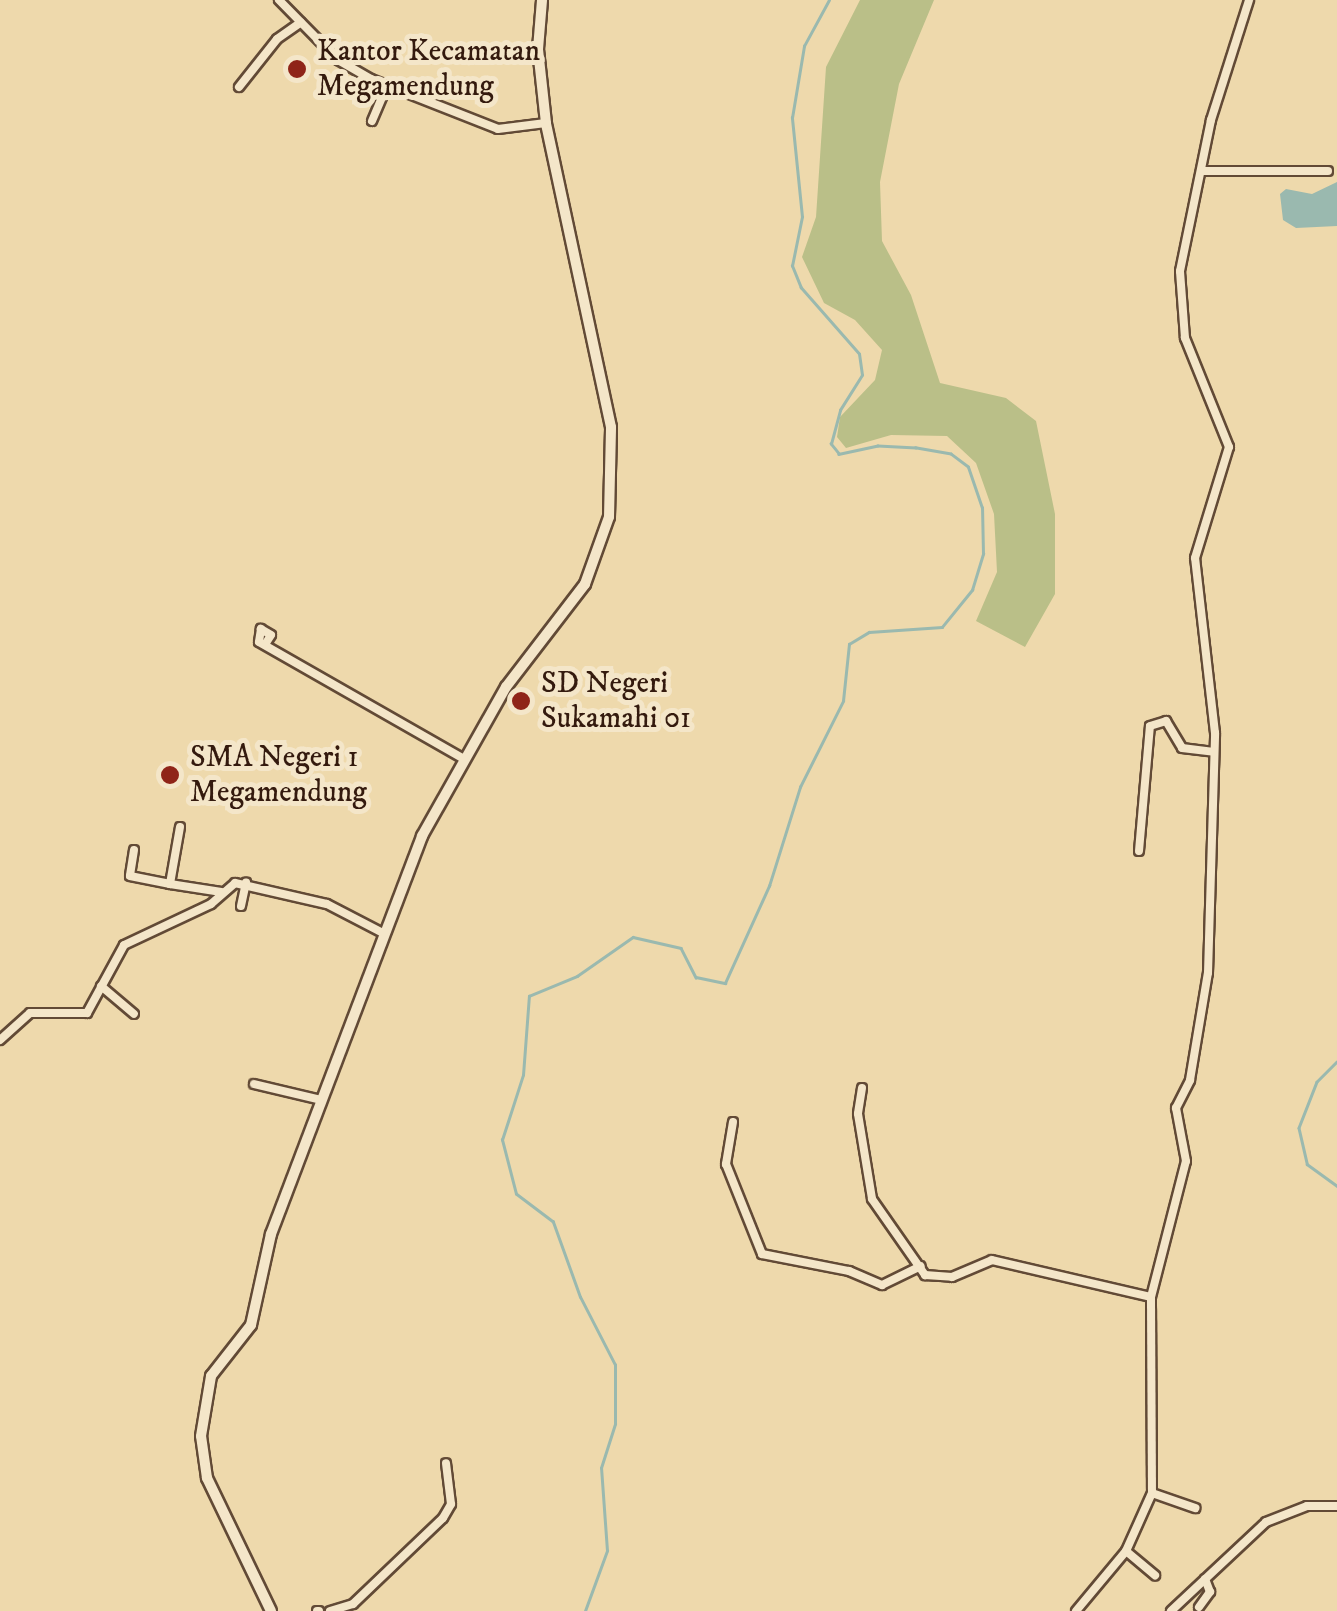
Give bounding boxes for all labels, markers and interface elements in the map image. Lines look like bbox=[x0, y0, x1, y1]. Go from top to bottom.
place label: Kantor Kecamatan Megamendung bbox=[317, 34, 540, 104]
marker: Kantor Kecamatan Megamendung bbox=[286, 58, 308, 80]
place label: SD Negeri Sukamahi 01 bbox=[541, 666, 691, 736]
marker: SD Negeri Sukamahi 01 bbox=[510, 690, 532, 712]
place label: SMA Negeri 1 Megamendung bbox=[190, 740, 367, 810]
marker: SMA Negeri 1 Megamendung bbox=[159, 764, 181, 786]

